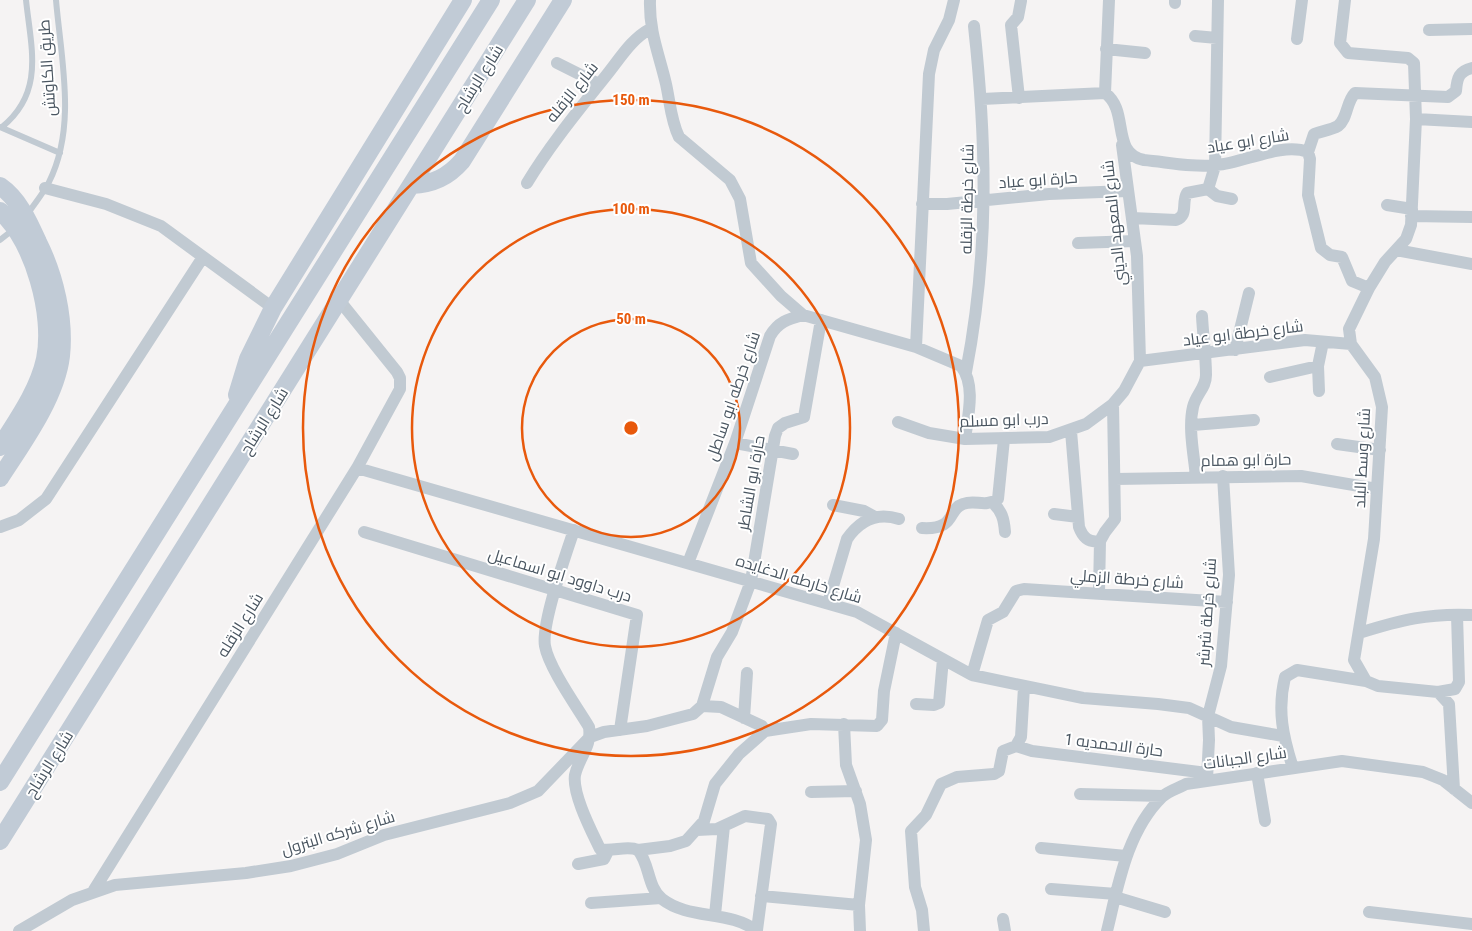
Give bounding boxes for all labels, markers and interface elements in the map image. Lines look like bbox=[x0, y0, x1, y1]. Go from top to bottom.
street label: طريق الكاوتش bbox=[34, 19, 61, 117]
street label: شارع الرشاح bbox=[451, 41, 509, 116]
street label: شارع الزقله bbox=[542, 58, 604, 127]
text: 150 m bbox=[612, 91, 650, 109]
street label: شارع ابو عياد bbox=[1206, 125, 1291, 159]
street label: شارع خرطة الزقله bbox=[957, 144, 979, 254]
street label: شارع المعهد الديني bbox=[1098, 159, 1134, 287]
street label: حارة ابو عياد bbox=[998, 168, 1078, 192]
text: 100 m bbox=[612, 200, 650, 218]
text: 50 m bbox=[616, 310, 646, 328]
street label: شارع خرطة ابو عياد bbox=[1182, 316, 1305, 352]
street label: شارع خرطه ابو ساطل bbox=[702, 329, 766, 464]
street label: شارع الرشاح bbox=[236, 384, 294, 459]
street label: شارع وسط البلد bbox=[1350, 408, 1376, 508]
street label: درب ابو مسلم bbox=[959, 409, 1049, 433]
centre of rings bbox=[622, 419, 640, 437]
street label: حارة ابو الشاطر bbox=[733, 434, 769, 533]
street label: حارة ابو همام bbox=[1201, 450, 1291, 472]
street label: درب داوود ابو اسماعيل bbox=[486, 544, 634, 607]
street label: شارع خارطه الدغايده bbox=[733, 551, 864, 609]
street label: شارع خرطة شرشر bbox=[1194, 557, 1222, 668]
street label: شارع خرطة الزملي bbox=[1069, 566, 1184, 596]
street label: شارع الزقله bbox=[213, 589, 269, 662]
street label: شارع الرشاح bbox=[21, 727, 79, 802]
street label: حارة الاحمديه 1 bbox=[1064, 730, 1164, 760]
street label: شارع الجبانات bbox=[1202, 743, 1288, 775]
street label: شارع شركه البترول bbox=[279, 807, 398, 861]

